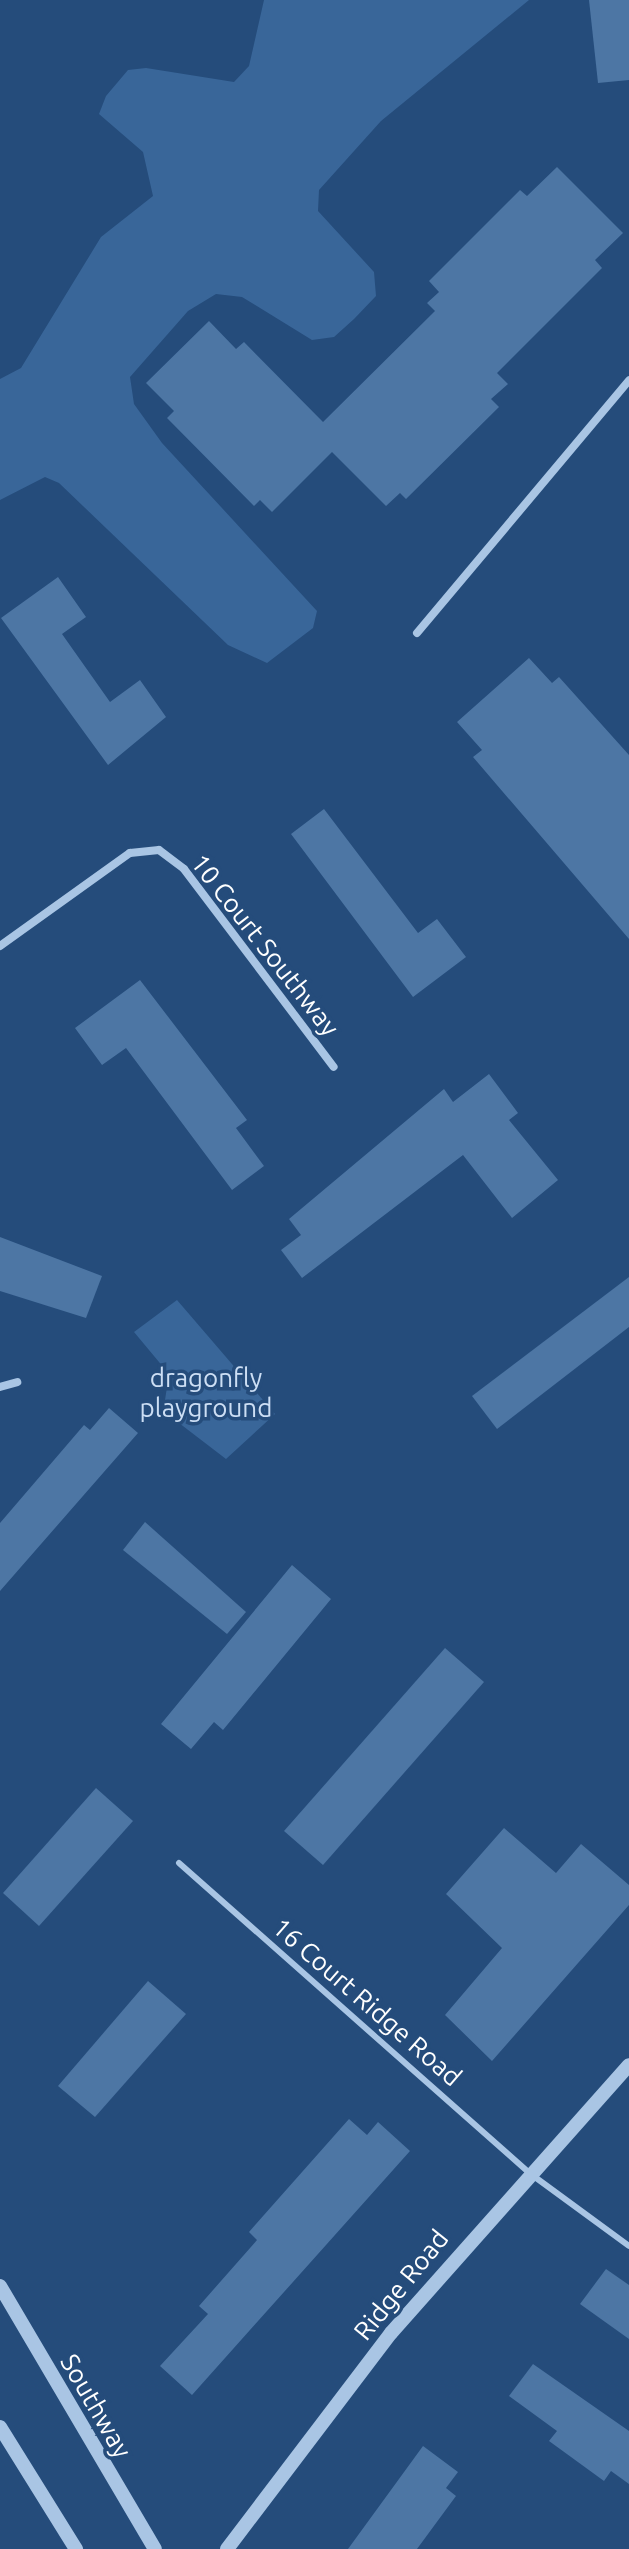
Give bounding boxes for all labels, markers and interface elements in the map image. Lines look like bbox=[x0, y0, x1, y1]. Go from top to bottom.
street label: 10 Court Southway bbox=[184, 848, 346, 1042]
park label: dragonfly playground bbox=[140, 1362, 272, 1424]
street label: 16 Court Ridge Road bbox=[266, 1911, 468, 2093]
street label: Ridge Road bbox=[347, 2224, 455, 2346]
street label: Southway bbox=[54, 2349, 138, 2463]

